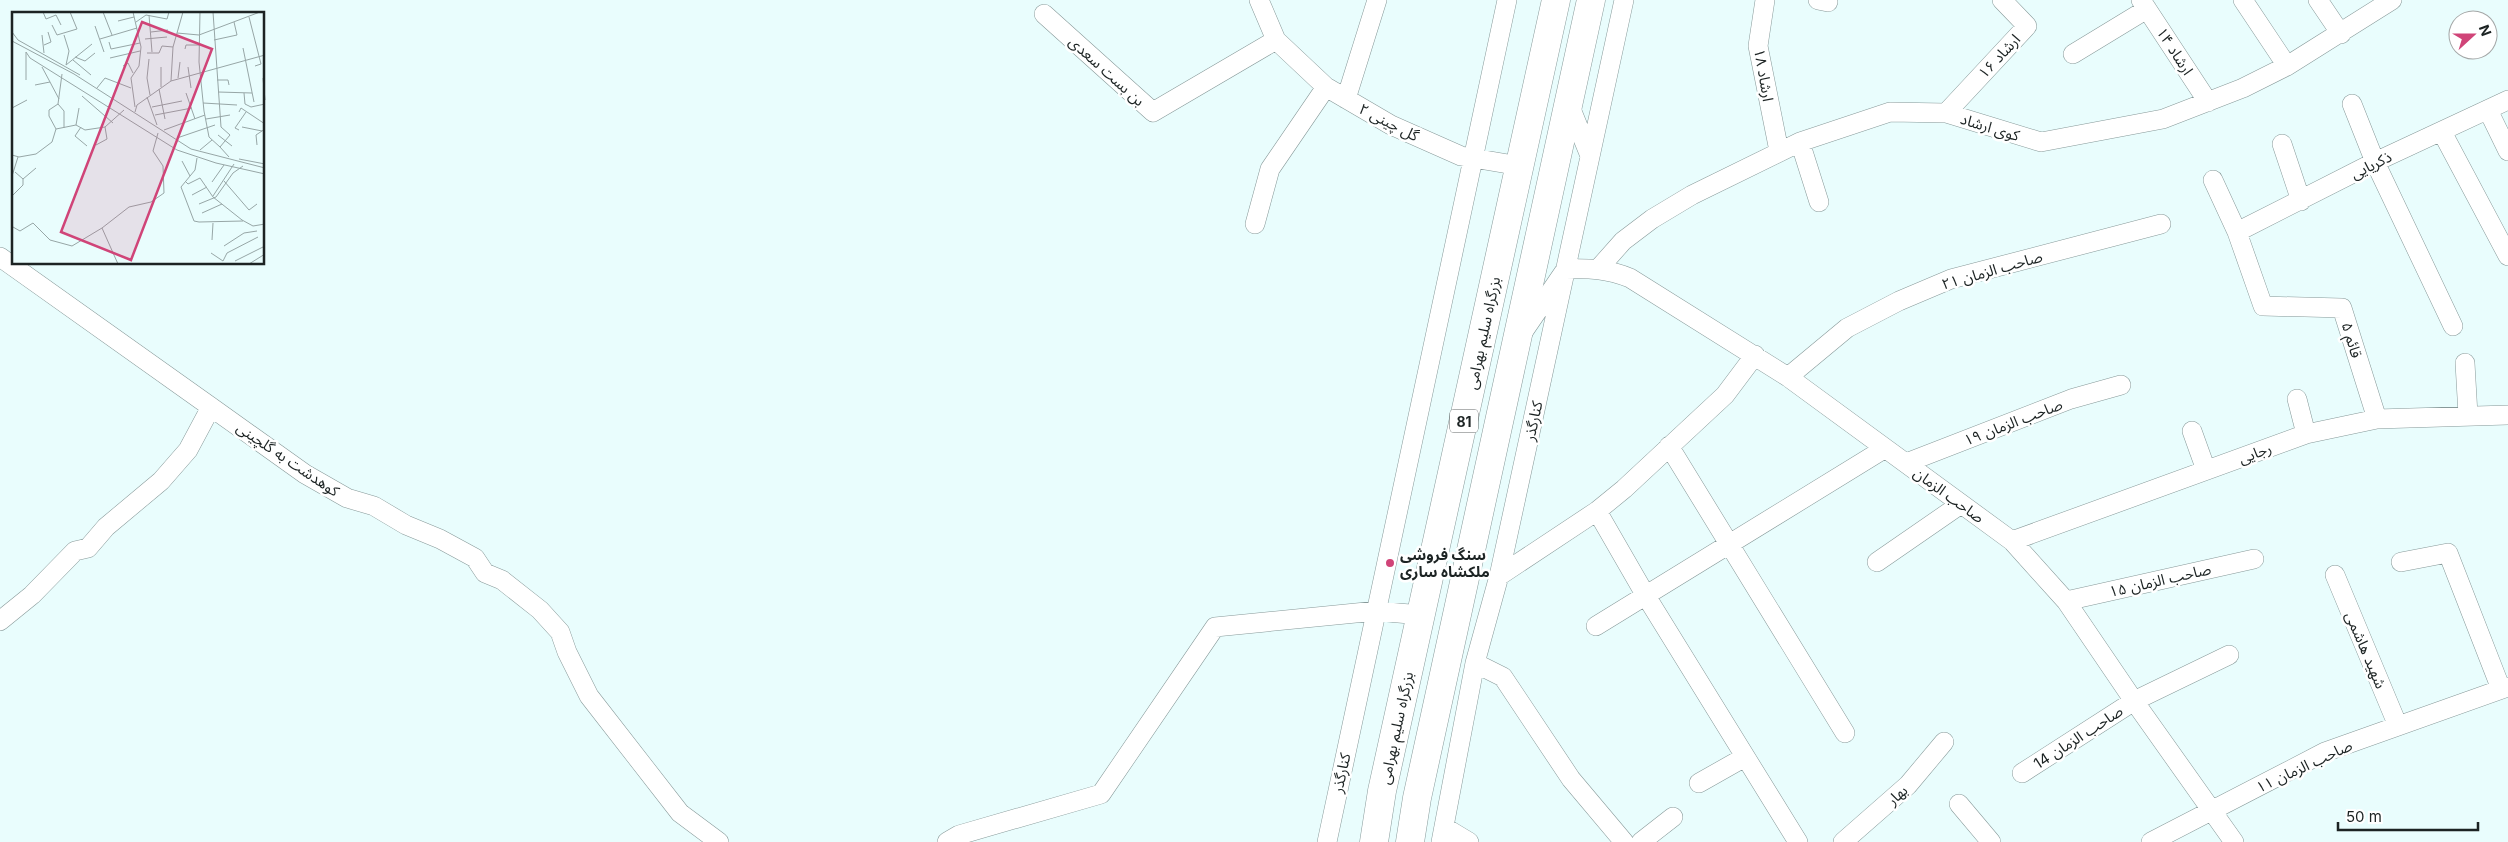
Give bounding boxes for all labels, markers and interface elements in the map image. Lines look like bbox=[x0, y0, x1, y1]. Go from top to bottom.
north arrow bbox=[2448, 10, 2498, 60]
inset map bbox=[12, 12, 265, 265]
text: N bbox=[2476, 22, 2495, 38]
street label: ارشاد ۱۴ bbox=[2153, 23, 2197, 79]
street label: ارشاد ۱۶ bbox=[1974, 30, 2024, 82]
street label: بن بست سعدی bbox=[1065, 32, 1149, 110]
street label: ارشاد ۱۸ bbox=[1750, 47, 1778, 103]
street label: گل چینی ۲ bbox=[1355, 99, 1423, 146]
street label: کوی ارشاد bbox=[1958, 109, 2023, 145]
street label: ذکریایی bbox=[2347, 147, 2395, 183]
street label: صاحب الزمان ۲۱ bbox=[1939, 247, 2045, 293]
street label: بزرگراه سلیم بهرامی bbox=[1462, 275, 1506, 391]
street label: قائم ۵ bbox=[2336, 320, 2366, 361]
street label: صاحب الزمان ۱۹ bbox=[1961, 394, 2065, 450]
street label: کنارگذر bbox=[1519, 399, 1547, 444]
road number: 81 bbox=[1450, 410, 1478, 432]
street label: کوهدشت به گلچینی bbox=[232, 418, 344, 502]
street label: رجایی bbox=[2236, 438, 2274, 468]
street label: صاحب الزمان bbox=[1910, 463, 1988, 527]
place label: سنگ فروشی ملکشاه ساری bbox=[1400, 545, 1490, 581]
marker: سنگ فروشی ملکشاه ساری bbox=[1384, 557, 1396, 569]
street label: صاحب الزمان ۱۵ bbox=[2107, 559, 2213, 601]
street label: شهید هاشمی bbox=[2341, 609, 2391, 691]
street label: بزرگراه سلیم بهرامی bbox=[1375, 670, 1419, 786]
street label: صاحب الزمان 14 bbox=[2030, 701, 2126, 773]
street label: صاحب الزمان ۱۱ bbox=[2253, 735, 2355, 797]
street label: کنارگذر bbox=[1327, 751, 1355, 796]
street label: بهار bbox=[1882, 781, 1911, 810]
scale bar bbox=[2338, 800, 2478, 832]
text: 50 m bbox=[2346, 807, 2382, 826]

